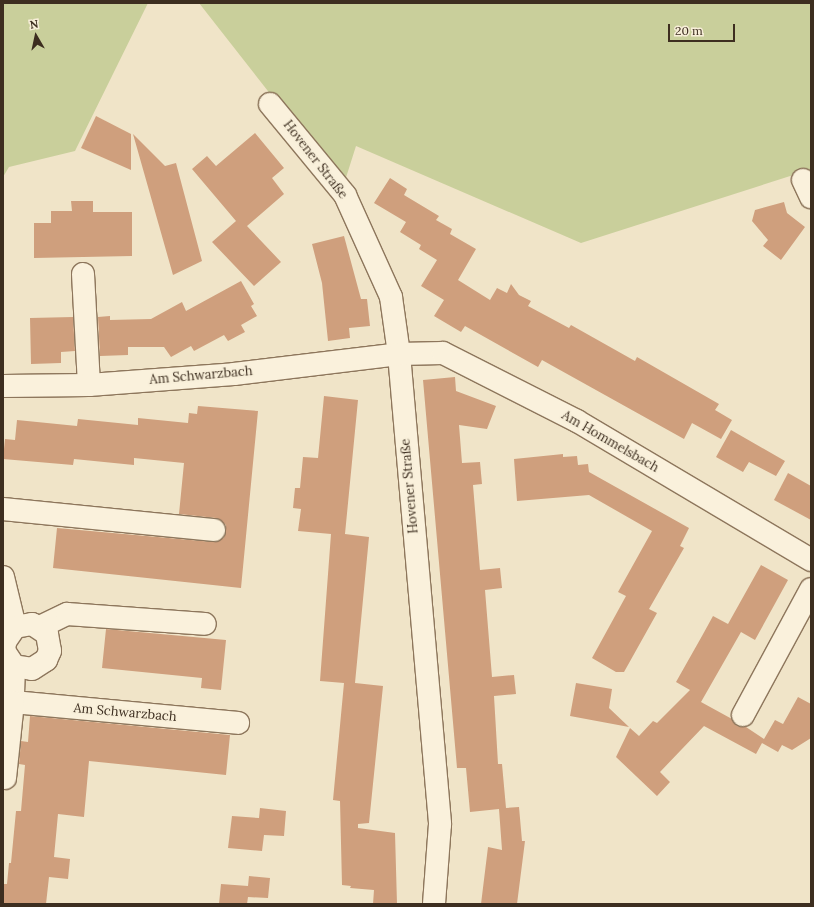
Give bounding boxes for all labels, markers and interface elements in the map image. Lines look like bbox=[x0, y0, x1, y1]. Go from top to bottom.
north arrow bbox=[16, 16, 56, 56]
scale bar bbox=[670, 16, 737, 42]
text: N bbox=[29, 17, 39, 32]
text: 20 m bbox=[675, 23, 703, 38]
street label: Hovener Straße bbox=[279, 118, 351, 202]
street label: Am Schwarzbach bbox=[149, 364, 253, 388]
street label: Am Hommelsbach bbox=[559, 408, 661, 476]
street label: Hovener Straße bbox=[398, 438, 422, 534]
street label: Am Schwarzbach bbox=[73, 701, 177, 725]

